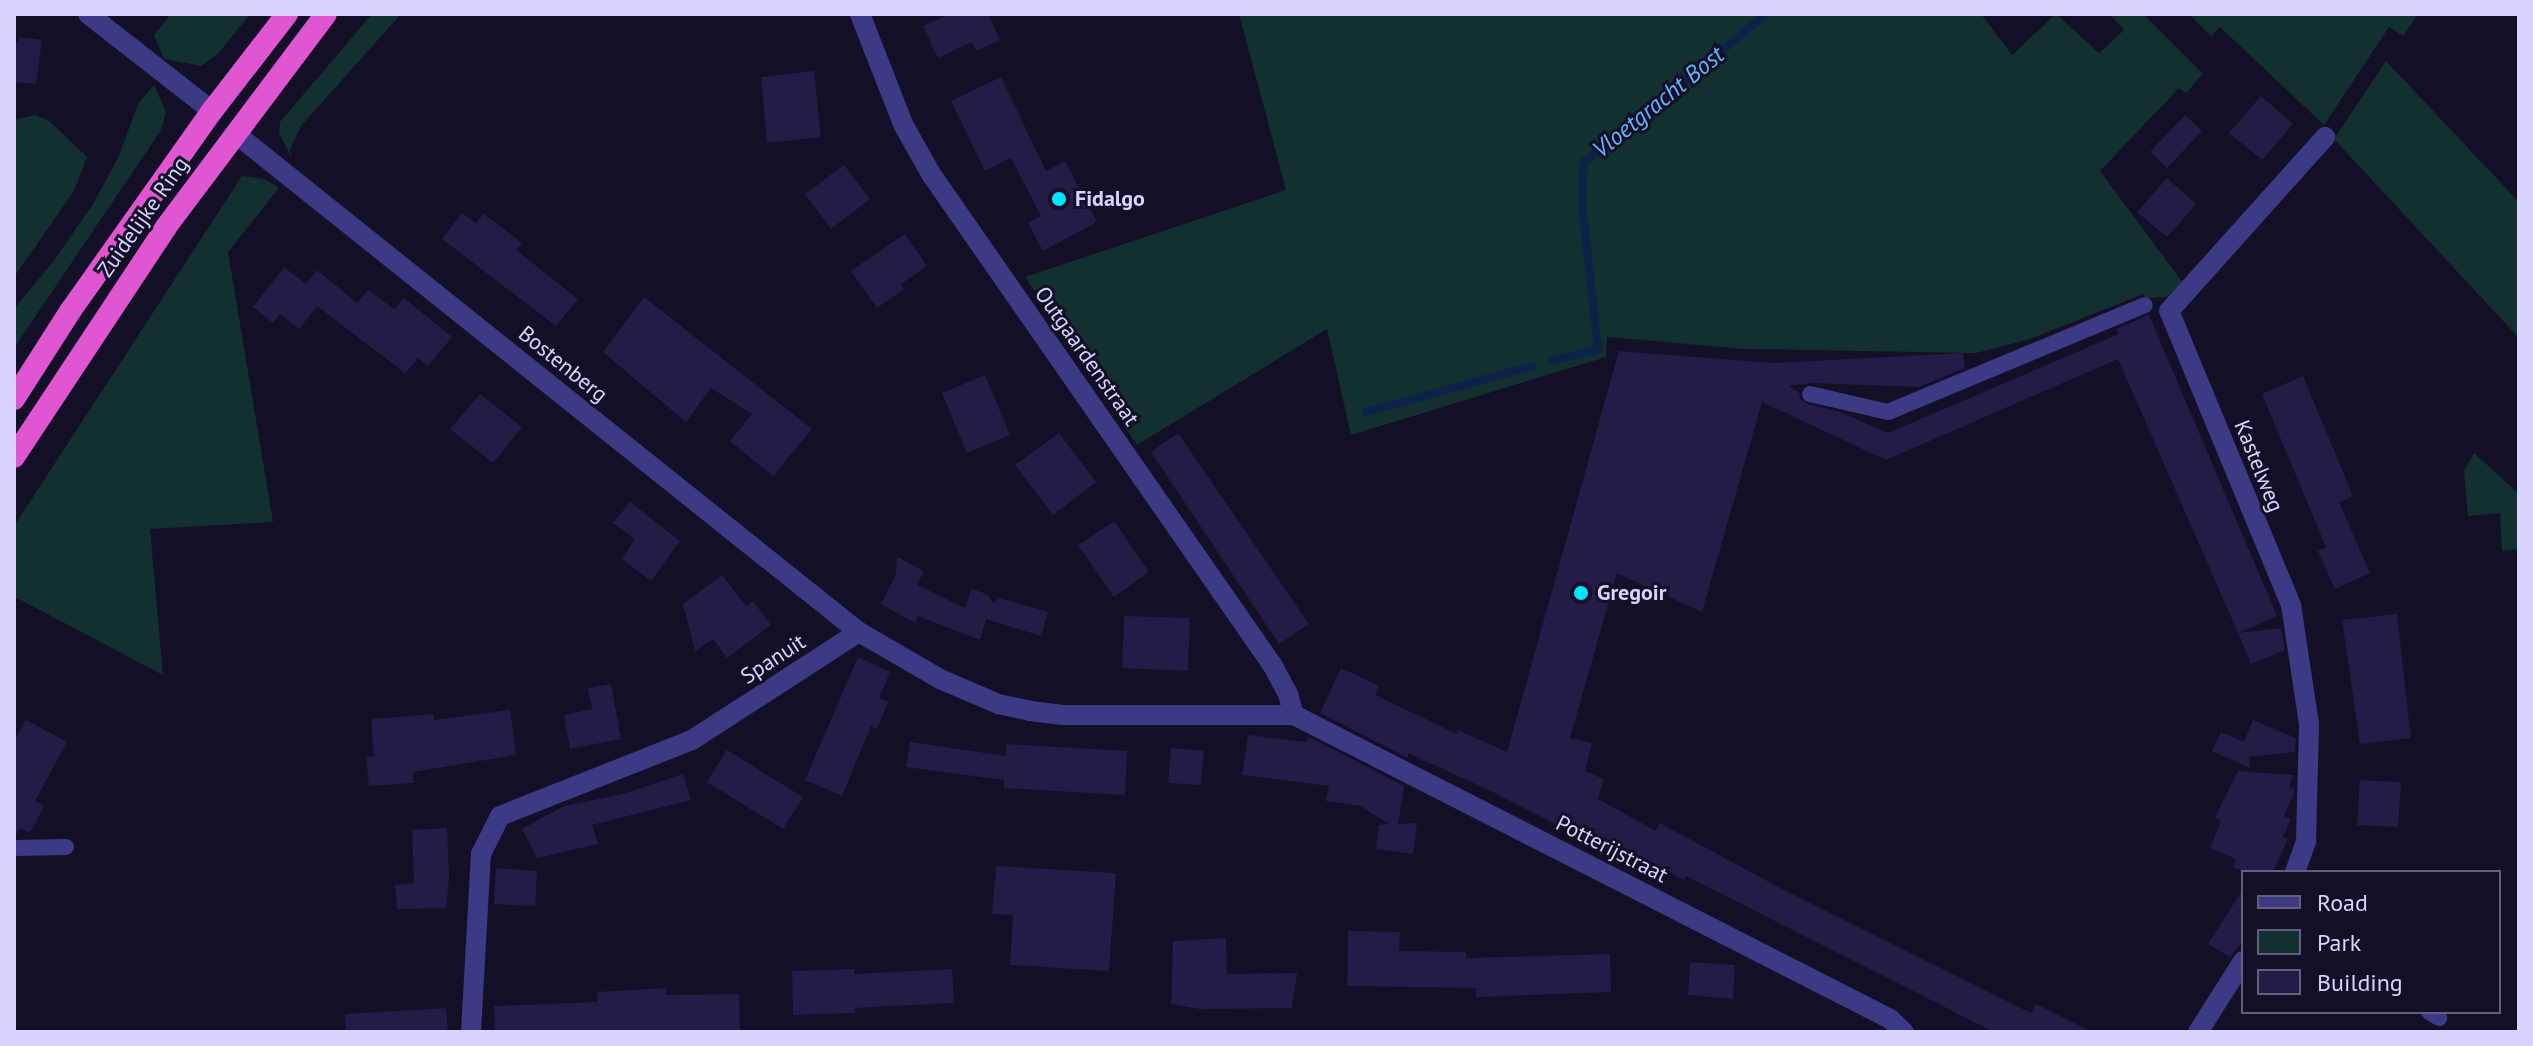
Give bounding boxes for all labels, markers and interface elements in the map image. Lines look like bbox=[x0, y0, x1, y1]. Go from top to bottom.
water label: Vloetgracht Bost bbox=[1586, 40, 1730, 164]
street label: Zuidelijke Ring bbox=[92, 152, 194, 282]
place label: Fidalgo bbox=[1075, 186, 1145, 212]
marker: Fidalgo bbox=[1050, 190, 1068, 208]
street label: Outgaardenstraat bbox=[1029, 281, 1145, 431]
street label: Bostenberg bbox=[513, 320, 613, 408]
street label: Kastelweg bbox=[2229, 416, 2289, 516]
place label: Gregoir bbox=[1597, 580, 1666, 606]
marker: Gregoir bbox=[1572, 584, 1590, 602]
street label: Spanuit bbox=[736, 628, 810, 690]
street label: Potterijstraat bbox=[1552, 810, 1672, 888]
legend bbox=[2241, 870, 2501, 1014]
text: Road bbox=[2317, 887, 2368, 918]
text: Park bbox=[2317, 927, 2361, 958]
text: Building bbox=[2317, 967, 2403, 998]

